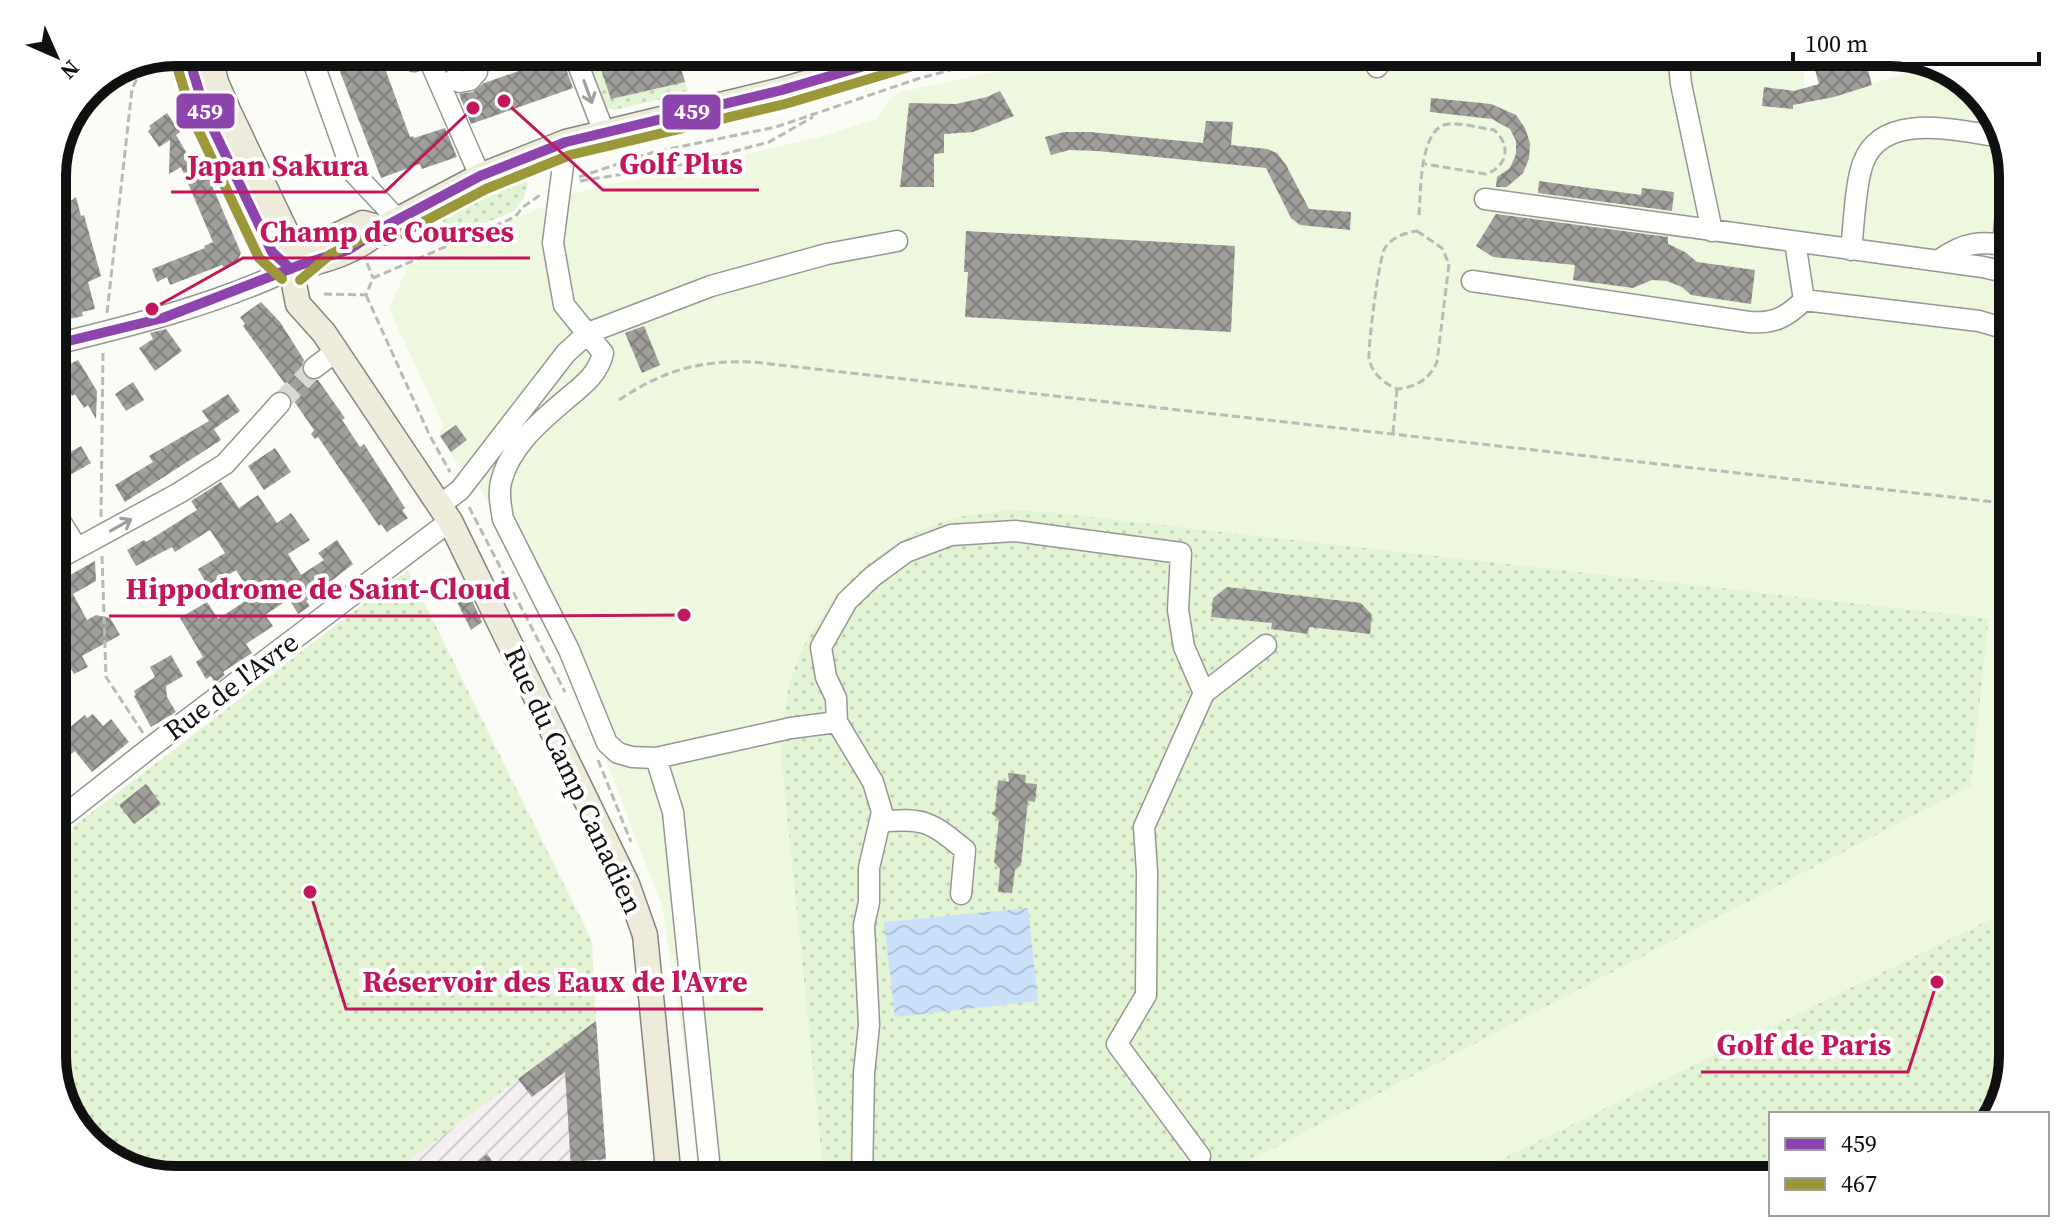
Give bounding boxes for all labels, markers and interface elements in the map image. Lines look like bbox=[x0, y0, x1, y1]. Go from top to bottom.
north arrow bbox=[16, 16, 96, 96]
scale bar bbox=[1793, 16, 2039, 66]
text: 100 m bbox=[1805, 27, 1868, 60]
text: N bbox=[54, 54, 86, 86]
one-way arrow bbox=[582, 79, 596, 104]
line badge: 459 bbox=[175, 92, 236, 130]
line badge: 459 bbox=[661, 93, 722, 131]
text: 459 bbox=[187, 96, 223, 126]
text: 459 bbox=[674, 96, 710, 126]
callout: Golf Plus bbox=[603, 136, 759, 190]
callout: Japan Sakura bbox=[171, 138, 385, 192]
text: Golf Plus bbox=[619, 143, 743, 184]
text: Japan Sakura bbox=[185, 145, 370, 186]
callout: Champ de Courses bbox=[243, 204, 530, 258]
text: Champ de Courses bbox=[260, 211, 514, 252]
one-way arrow bbox=[109, 517, 132, 533]
callout: Hippodrome de Saint-Cloud bbox=[109, 562, 526, 616]
text: Hippodrome de Saint-Cloud bbox=[125, 568, 511, 609]
street label: Rue de l'Avre bbox=[156, 623, 306, 749]
street label: Rue du Camp Canadien bbox=[495, 640, 653, 920]
callout: Réservoir des Eaux de l'Avre bbox=[346, 955, 763, 1009]
text: Réservoir des Eaux de l'Avre bbox=[362, 961, 748, 1002]
callout: Golf de Paris bbox=[1701, 1018, 1908, 1072]
text: Golf de Paris bbox=[1717, 1024, 1891, 1065]
legend bbox=[1769, 1112, 2049, 1216]
text: 459 bbox=[1841, 1127, 1877, 1160]
text: 467 bbox=[1841, 1167, 1877, 1200]

